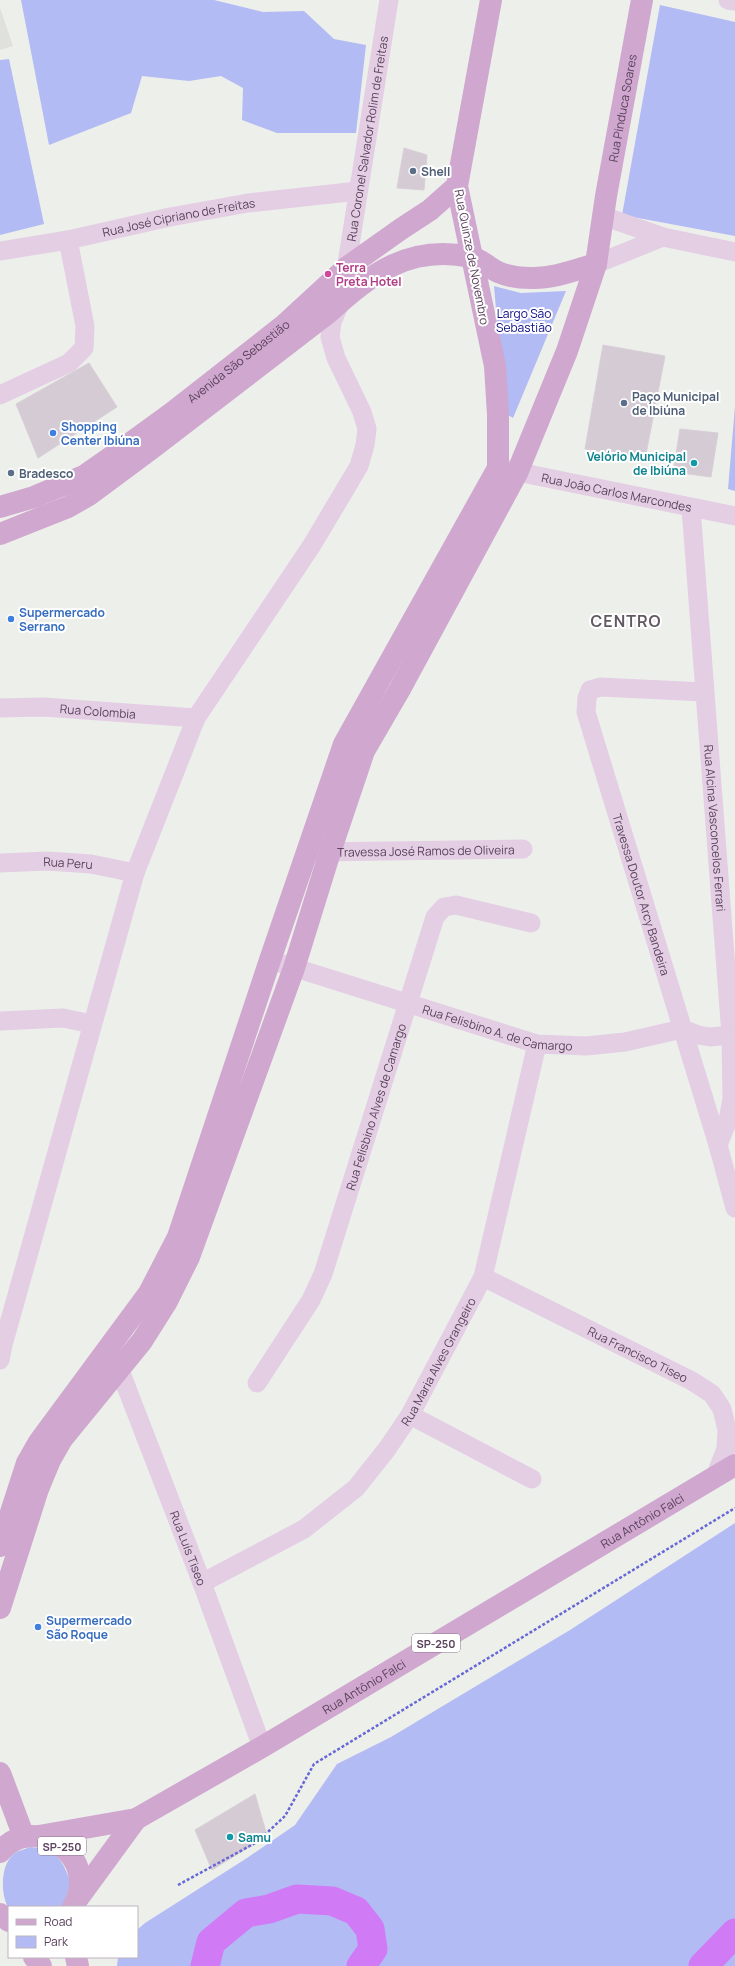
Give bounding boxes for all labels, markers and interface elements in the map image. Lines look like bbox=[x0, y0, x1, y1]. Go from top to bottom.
street label: Rua Coronel Salvador Rolim de Freitas bbox=[342, 35, 392, 243]
street label: Rua Pinduca Soares bbox=[604, 53, 640, 163]
place label: Shell bbox=[421, 163, 450, 180]
marker: Shell bbox=[408, 166, 418, 176]
street label: Rua Quinze de Novembro bbox=[451, 188, 493, 326]
street label: Rua José Cipriano de Freitas bbox=[101, 194, 256, 241]
place label: Terra Preta Hotel bbox=[336, 259, 402, 290]
marker: Terra Preta Hotel bbox=[323, 269, 333, 279]
park label: Largo São Sebastião bbox=[496, 305, 552, 336]
street label: Avenida São Sebastião bbox=[184, 316, 293, 407]
place label: Paço Municipal de Ibiúna bbox=[632, 388, 719, 419]
marker: Paço Municipal de Ibiúna bbox=[619, 398, 629, 408]
place label: Shopping Center Ibiúna bbox=[61, 418, 140, 449]
marker: Shopping Center Ibiúna bbox=[48, 428, 58, 438]
place label: Velório Municipal de Ibiúna bbox=[587, 448, 686, 479]
marker: Velório Municipal de Ibiúna bbox=[689, 458, 699, 468]
place label: Bradesco bbox=[19, 465, 73, 482]
marker: Bradesco bbox=[6, 468, 16, 478]
street label: Rua João Carlos Marcondes bbox=[540, 469, 693, 516]
place label: Supermercado Serrano bbox=[19, 604, 105, 635]
district label: CENTRO bbox=[591, 610, 661, 632]
marker: Supermercado Serrano bbox=[6, 614, 16, 624]
street label: Rua Colombia bbox=[59, 700, 136, 722]
street label: Rua Alcina Vasconcelos Ferrari bbox=[700, 744, 730, 912]
street label: Travessa Doutor Arcy Bandeira bbox=[609, 812, 674, 978]
street label: Travessa José Ramos de Oliveira bbox=[337, 841, 515, 860]
street label: Rua Peru bbox=[43, 852, 93, 873]
street label: Rua Felisbino A. de Camargo bbox=[420, 1000, 573, 1054]
street label: Rua Felisbino Alves de Camargo bbox=[341, 1021, 410, 1192]
street label: Rua Maria Alves Grangeiro bbox=[397, 1294, 479, 1429]
street label: Rua Francisco Tiseo bbox=[585, 1322, 691, 1386]
street label: Rua Antônio Falci bbox=[597, 1489, 687, 1552]
street label: Rua Luís Tiseo bbox=[166, 1508, 211, 1588]
place label: Supermercado São Roque bbox=[46, 1612, 132, 1643]
marker: Supermercado São Roque bbox=[33, 1622, 43, 1632]
road number: SP-250 bbox=[412, 1634, 460, 1652]
street label: Rua Antônio Falci bbox=[319, 1655, 409, 1718]
place label: Samu bbox=[238, 1829, 271, 1846]
marker: Samu bbox=[225, 1832, 235, 1842]
road number: SP-250 bbox=[38, 1837, 86, 1855]
legend bbox=[8, 1906, 138, 1958]
text: Road bbox=[44, 1913, 72, 1930]
text: Park bbox=[44, 1933, 69, 1950]

